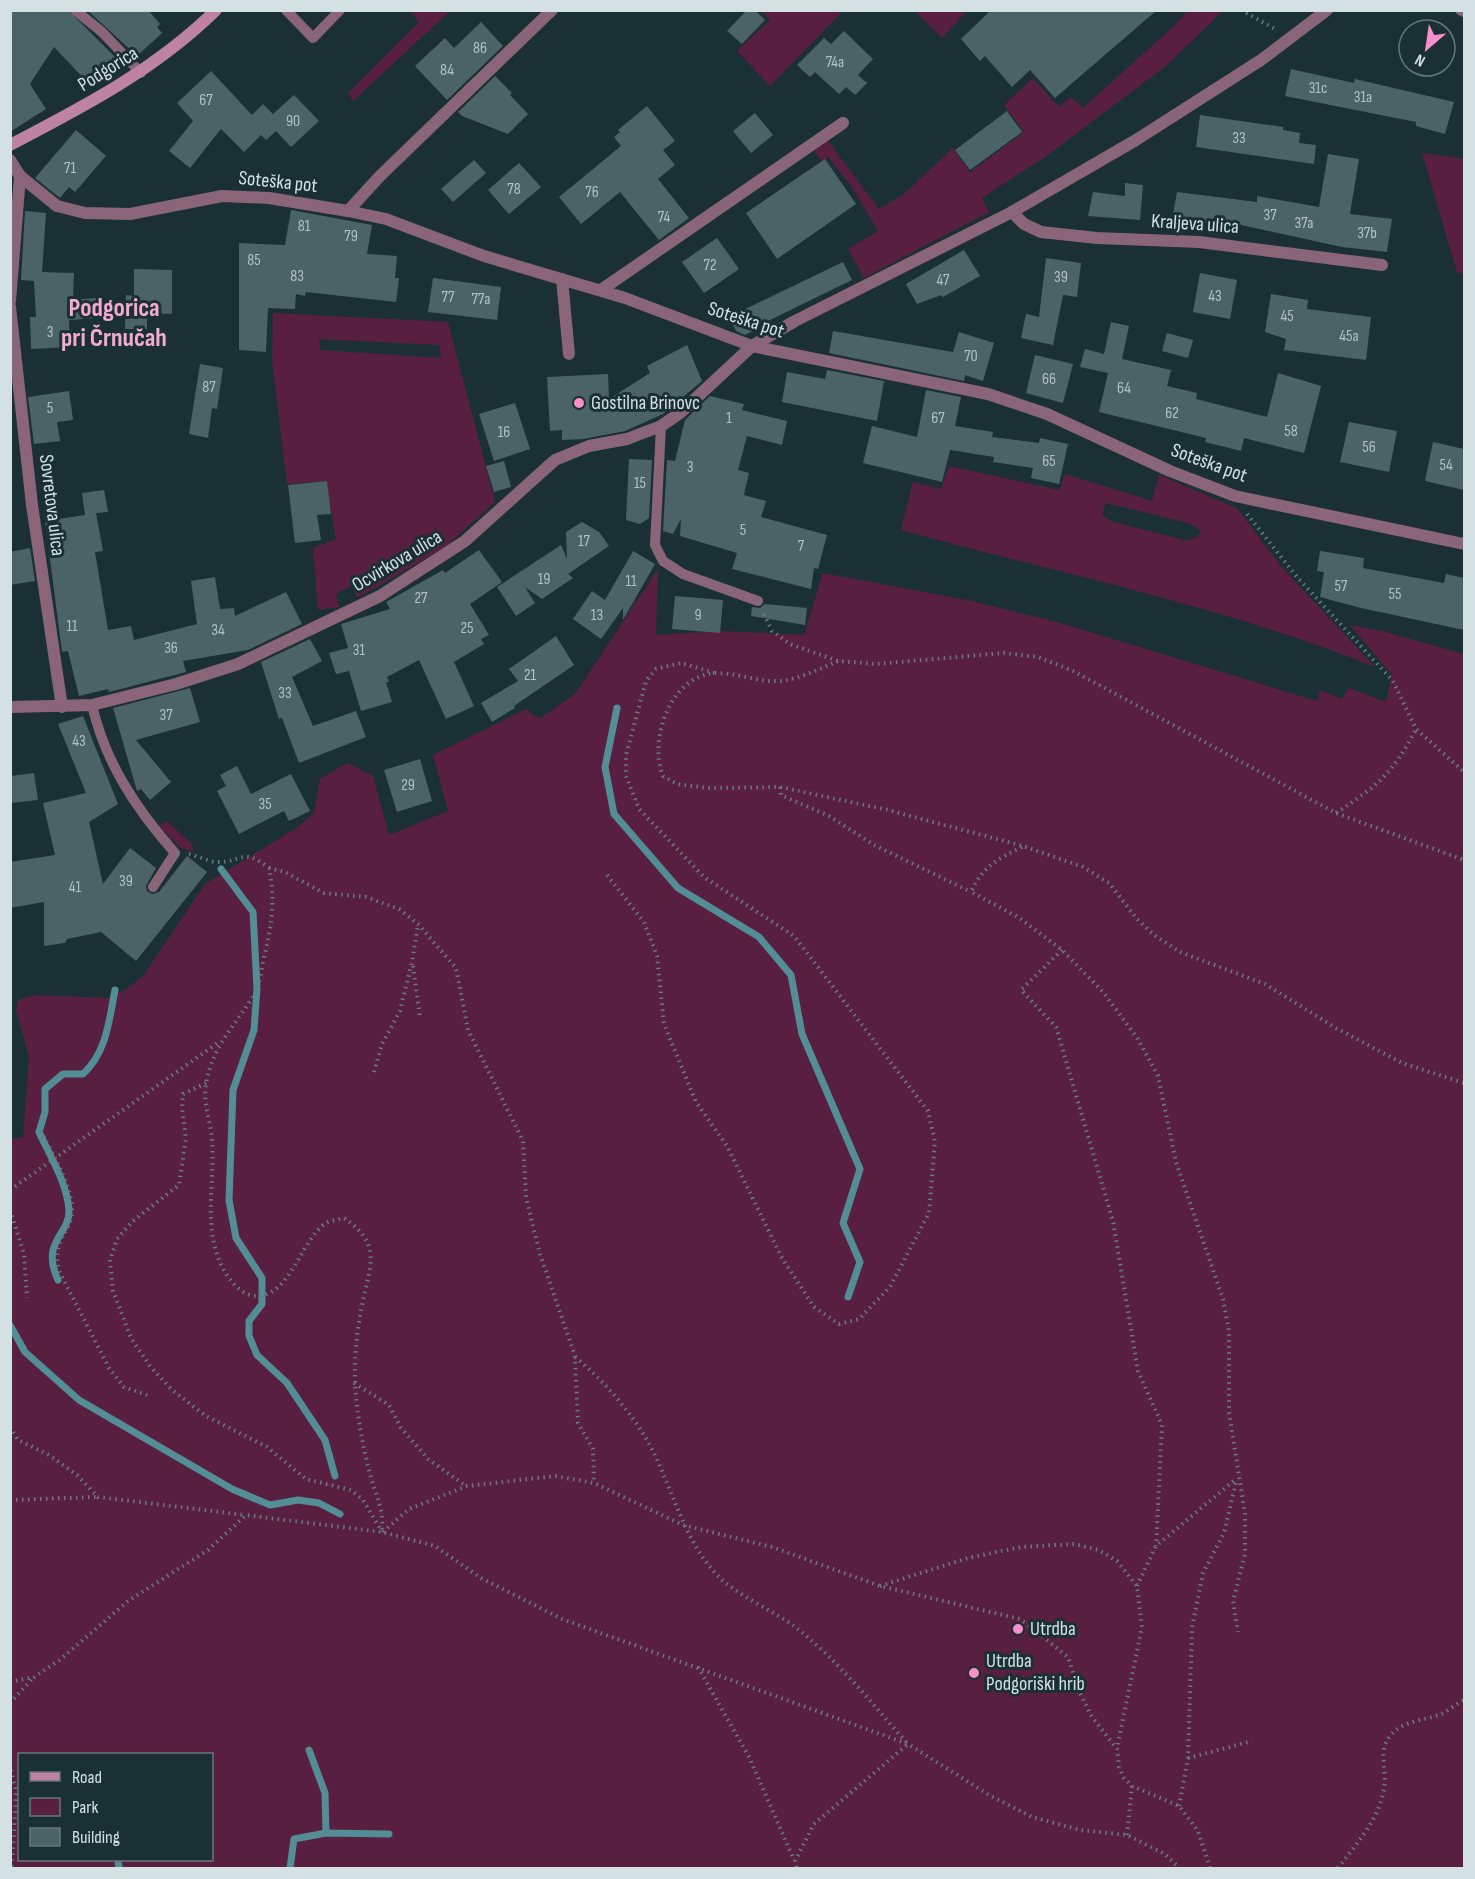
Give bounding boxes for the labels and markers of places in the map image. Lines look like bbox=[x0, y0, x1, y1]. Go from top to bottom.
place label: Gostilna Brinovc bbox=[591, 391, 700, 415]
marker: Gostilna Brinovc bbox=[572, 396, 586, 410]
place label: Utrdba bbox=[1030, 1617, 1076, 1641]
marker: Utrdba bbox=[1011, 1622, 1025, 1636]
place label: Utrdba Podgoriški hrib bbox=[986, 1649, 1085, 1696]
marker: Utrdba Podgoriški hrib bbox=[967, 1666, 981, 1680]

